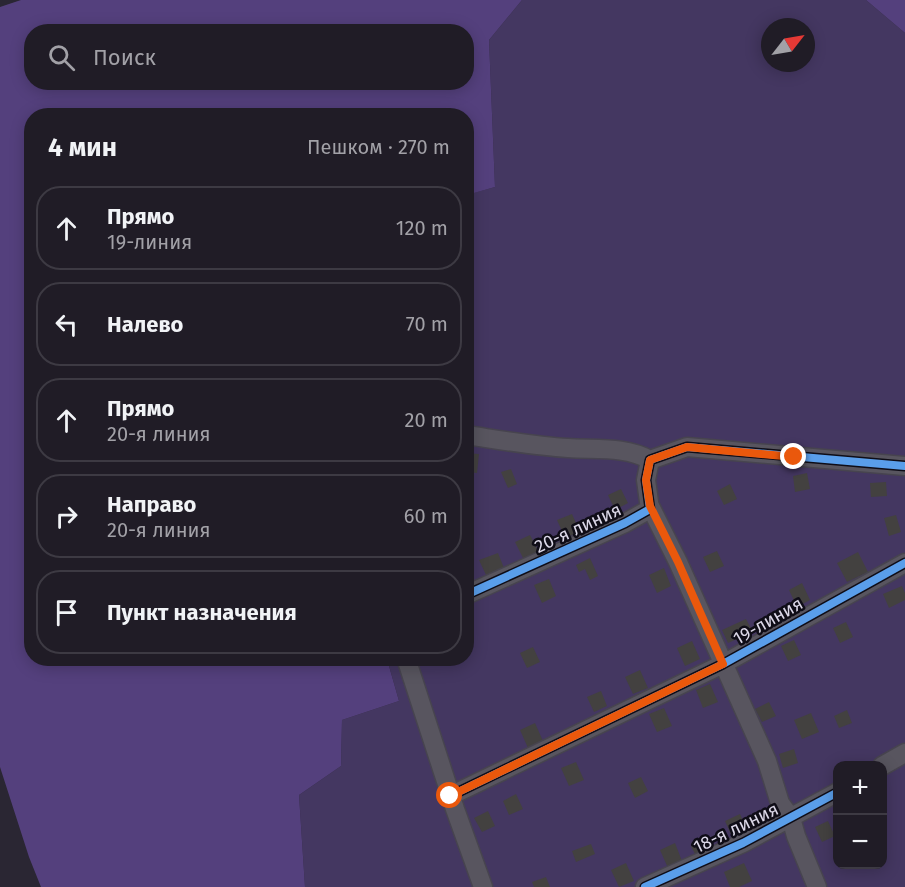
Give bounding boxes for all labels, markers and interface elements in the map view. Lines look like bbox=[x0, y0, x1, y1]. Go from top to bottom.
north arrow bbox=[761, 18, 815, 72]
search box bbox=[24, 24, 474, 90]
icon: search bbox=[45, 41, 78, 74]
text: Поиск bbox=[93, 44, 156, 71]
text: 4 мин bbox=[48, 132, 117, 163]
text: Пешком · 270 m bbox=[307, 135, 450, 159]
text: Прямо bbox=[107, 203, 174, 230]
icon: ahead bbox=[50, 212, 83, 245]
text: 120 m bbox=[396, 216, 448, 240]
text: 19-линия bbox=[107, 230, 192, 254]
icon: left bbox=[50, 308, 83, 341]
text: Налево bbox=[107, 311, 183, 338]
text: 70 m bbox=[406, 312, 448, 336]
text: Прямо bbox=[107, 395, 174, 422]
icon: ahead bbox=[50, 404, 83, 437]
text: 20 m bbox=[405, 408, 448, 432]
text: 20-я линия bbox=[107, 422, 211, 446]
route end bbox=[780, 443, 806, 469]
text: Направо bbox=[107, 491, 196, 518]
street label: 20-я линия bbox=[531, 498, 625, 558]
icon: right bbox=[50, 500, 83, 533]
text: 60 m bbox=[404, 504, 448, 528]
text: 20-я линия bbox=[107, 518, 211, 542]
street label: 19-линия bbox=[729, 592, 807, 650]
icon: arrive bbox=[50, 596, 83, 629]
text: Пункт назначения bbox=[107, 599, 297, 626]
map controls bbox=[833, 761, 887, 869]
button: + bbox=[833, 761, 887, 815]
route start bbox=[436, 782, 462, 808]
street label: 18-я линия bbox=[690, 798, 782, 858]
button: − bbox=[833, 815, 887, 869]

